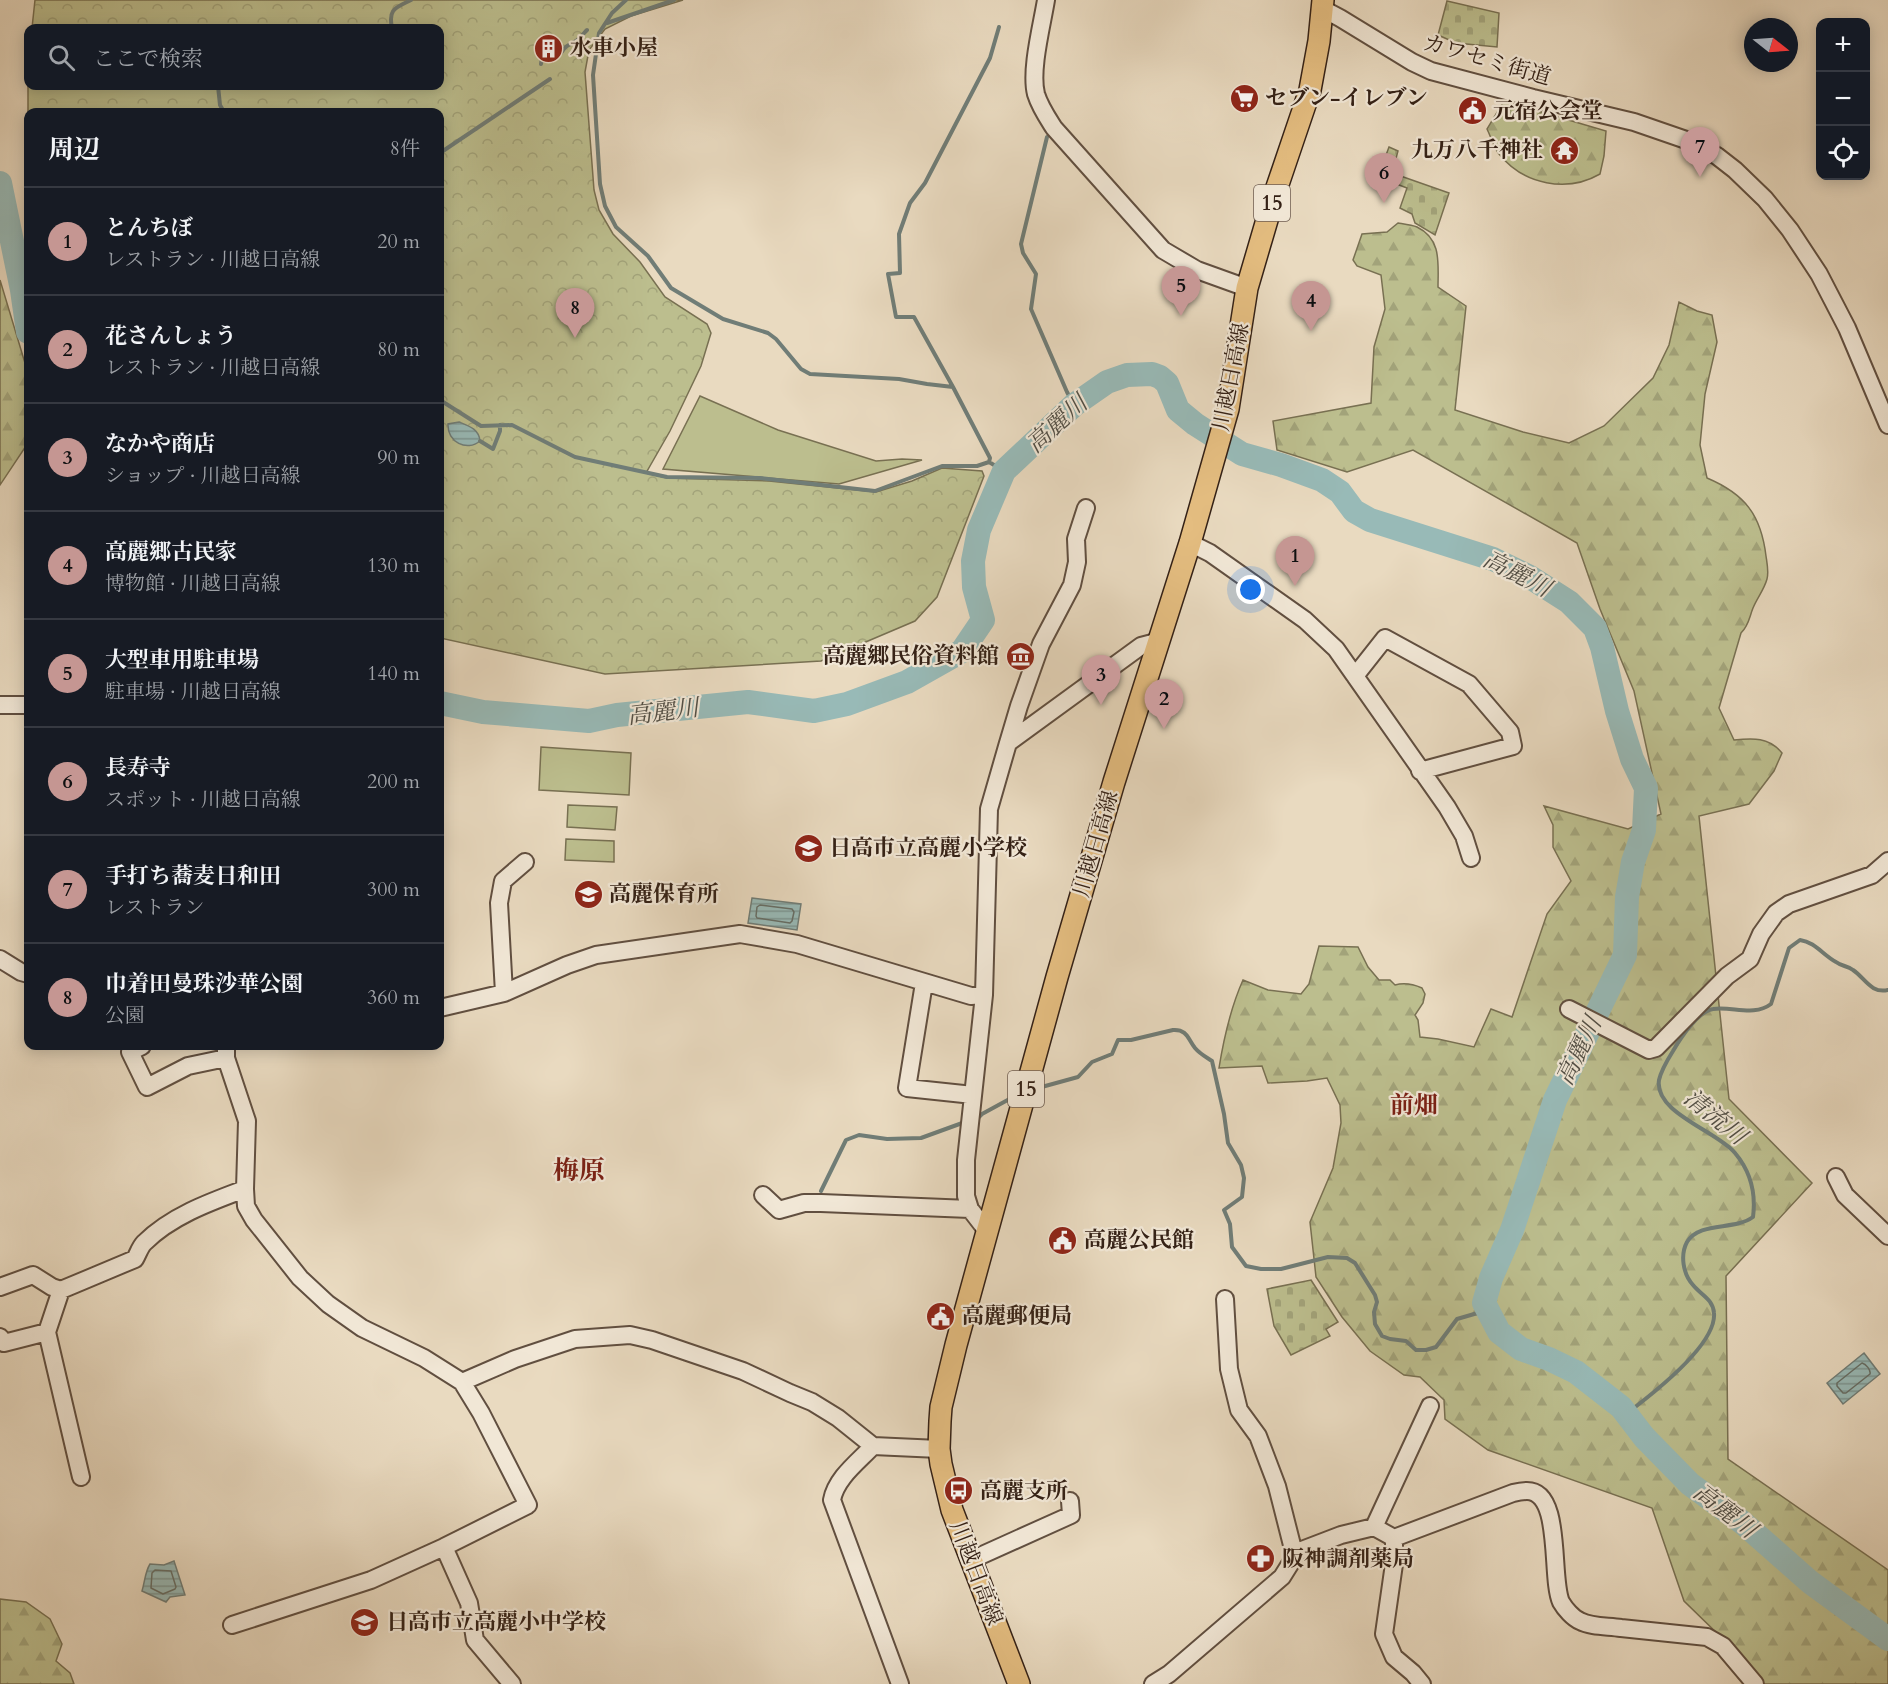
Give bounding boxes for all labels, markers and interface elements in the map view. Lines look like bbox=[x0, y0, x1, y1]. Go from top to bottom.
north arrow bbox=[1744, 18, 1798, 72]
map controls bbox=[1816, 18, 1870, 180]
button: + bbox=[1816, 18, 1870, 72]
search box bbox=[24, 24, 444, 90]
street label: カワセミ街道 bbox=[1419, 27, 1555, 93]
building icon: 水車小屋 bbox=[533, 32, 565, 64]
place label: 水車小屋 bbox=[570, 33, 658, 63]
icon: search bbox=[45, 41, 78, 74]
text: ここで検索 bbox=[93, 44, 203, 74]
button: − bbox=[1816, 72, 1870, 126]
supermarket icon: セブン-イレブン bbox=[1228, 82, 1260, 114]
place label: セブン-イレブン bbox=[1265, 83, 1428, 113]
public building icon: 元宿公会堂 bbox=[1456, 95, 1488, 127]
place label: 元宿公会堂 bbox=[1493, 96, 1603, 126]
button: locate bbox=[1816, 126, 1870, 180]
pin: 7 bbox=[1680, 128, 1720, 177]
text: 周辺 bbox=[48, 132, 100, 167]
temple icon: 九万八千神社 bbox=[1548, 134, 1580, 166]
text: 8件 bbox=[390, 135, 420, 162]
place label: 九万八千神社 bbox=[1411, 135, 1543, 165]
pin: 6 bbox=[1364, 154, 1404, 203]
road number: 15 bbox=[1254, 185, 1290, 221]
text: とんちぼ bbox=[105, 213, 193, 243]
text: 1 bbox=[62, 228, 73, 255]
text: 20 m bbox=[377, 228, 420, 255]
text: レストラン · 川越日高線 bbox=[105, 246, 320, 273]
pin: 5 bbox=[1162, 266, 1200, 316]
pin: 4 bbox=[1292, 282, 1330, 331]
pin: 8 bbox=[556, 288, 594, 338]
street label: 川越日高線 bbox=[1206, 320, 1256, 434]
text: 花さんしょう bbox=[105, 321, 237, 351]
text: 2 bbox=[62, 336, 73, 363]
text: 80 m bbox=[377, 336, 420, 363]
text: レストラン · 川越日高線 bbox=[105, 354, 320, 381]
water label: 高麗川 bbox=[1019, 386, 1097, 460]
text: なかや商店 bbox=[105, 429, 215, 459]
text: 3 bbox=[62, 444, 73, 471]
text: 90 m bbox=[377, 444, 420, 471]
text: ショップ · 川越日高線 bbox=[105, 462, 300, 489]
pin: 1 bbox=[1276, 536, 1314, 586]
text: 高麗郷古民家 bbox=[105, 537, 237, 567]
water label: 高麗川 bbox=[1477, 543, 1559, 606]
text: 4 bbox=[62, 552, 73, 579]
text: 130 m bbox=[367, 552, 420, 579]
text: 博物館 · 川越日高線 bbox=[105, 570, 281, 597]
your location bbox=[1236, 575, 1265, 604]
museum icon: 高麗郷民俗資料館 bbox=[1004, 640, 1036, 672]
place label: 高麗郷民俗資料館 bbox=[823, 641, 999, 671]
text: 大型車用駐車場 bbox=[105, 645, 259, 675]
pin: 3 bbox=[1082, 656, 1120, 705]
text: 5 bbox=[62, 660, 73, 687]
text: 140 m bbox=[367, 660, 420, 687]
text: 駐車場 · 川越日高線 bbox=[105, 678, 281, 705]
pin: 2 bbox=[1144, 680, 1184, 729]
water label: 高麗川 bbox=[625, 691, 704, 733]
text: 長寿寺 bbox=[105, 753, 171, 783]
text: 6 bbox=[62, 768, 73, 795]
text: 200 m bbox=[367, 768, 420, 795]
text: スポット · 川越日高線 bbox=[105, 786, 301, 813]
street label: 川越日高線 bbox=[1066, 787, 1126, 901]
school or university icon: 日高市立高麗小学校 bbox=[792, 832, 824, 864]
place label: 日高市立高麗小学校 bbox=[829, 833, 1027, 863]
text: 手打ち蕎麦日和田 bbox=[105, 861, 281, 891]
text: 7 bbox=[62, 876, 73, 903]
text: 300 m bbox=[367, 876, 420, 903]
school or university icon: 高麗保育所 bbox=[572, 878, 604, 910]
place label: 高麗保育所 bbox=[609, 879, 719, 909]
text: レストラン bbox=[105, 894, 204, 921]
text: 巾着田曼珠沙華公園 bbox=[105, 969, 303, 999]
text: 8 bbox=[62, 984, 73, 1011]
text: 360 m bbox=[367, 984, 420, 1011]
text: 公園 bbox=[105, 1002, 145, 1029]
water label: 高麗川 bbox=[1548, 1009, 1611, 1091]
road number: 15 bbox=[1008, 1071, 1044, 1107]
water label: 清流川 bbox=[1677, 1082, 1756, 1154]
district label: 前畑 bbox=[1390, 1089, 1438, 1122]
district label: 梅原 bbox=[553, 1153, 605, 1188]
public building icon: 高麗公民館 bbox=[1047, 1224, 1079, 1256]
place label: 高麗公民館 bbox=[1084, 1225, 1194, 1255]
public building icon: 高麗郵便局 bbox=[925, 1300, 957, 1332]
place label: 高麗郵便局 bbox=[962, 1301, 1072, 1331]
bus stop icon: 高麗支所 bbox=[943, 1475, 975, 1507]
place label: 高麗支所 bbox=[980, 1476, 1068, 1506]
water label: 高麗川 bbox=[1686, 1476, 1766, 1548]
street label: 川越日高線 bbox=[942, 1516, 1010, 1630]
pharmacy icon: 阪神調剤薬局 bbox=[1245, 1543, 1277, 1575]
place label: 阪神調剤薬局 bbox=[1282, 1544, 1414, 1574]
school or university icon: 日高市立高麗小中学校 bbox=[349, 1606, 381, 1638]
place label: 日高市立高麗小中学校 bbox=[386, 1607, 606, 1637]

